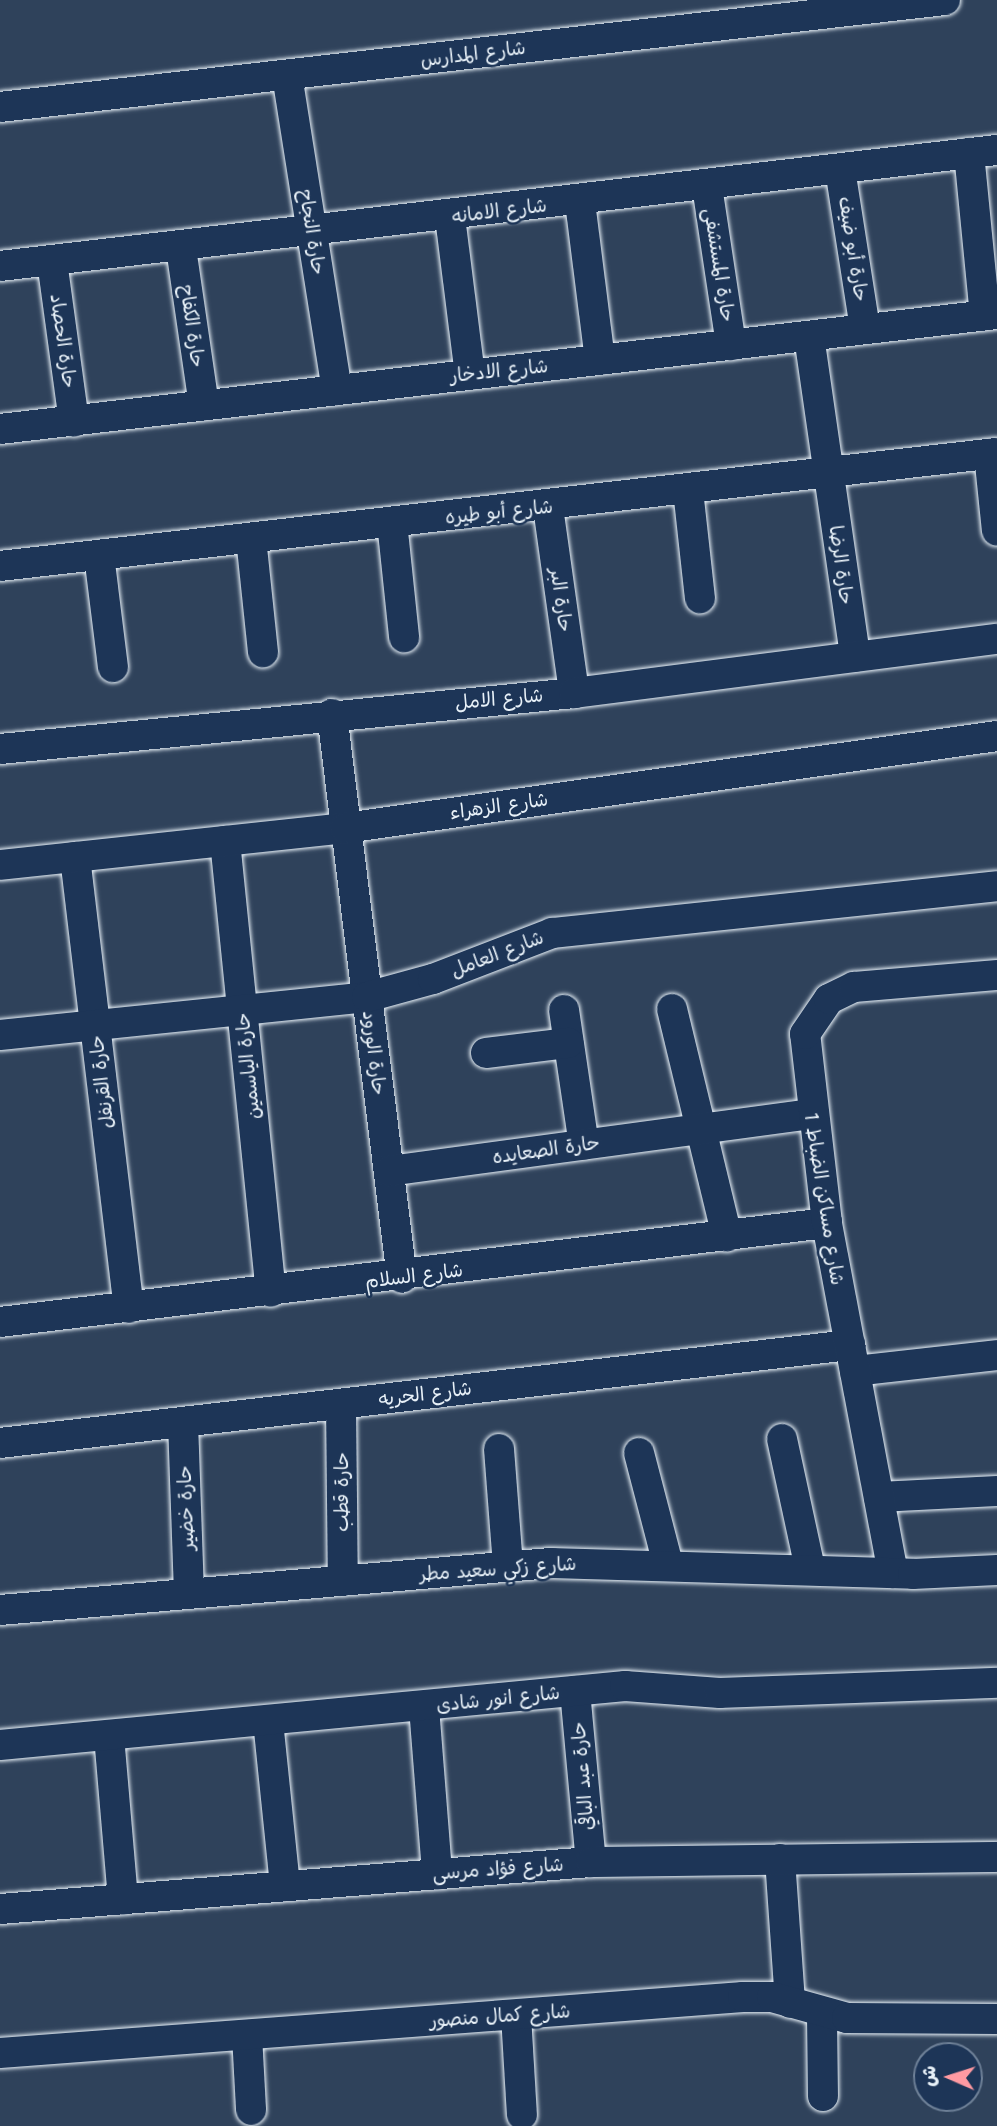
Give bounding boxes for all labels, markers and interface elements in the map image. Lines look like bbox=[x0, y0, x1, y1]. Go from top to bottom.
street label: شارع المدارس bbox=[419, 36, 527, 72]
street label: حارة النجاح bbox=[294, 188, 330, 276]
street label: شارع الامانه bbox=[450, 194, 548, 228]
street label: حارة أبو ضيف bbox=[833, 195, 873, 303]
street label: حارة المستشفى bbox=[699, 206, 739, 324]
street label: حارة الكفاح bbox=[175, 283, 209, 369]
street label: حارة الحصاد bbox=[45, 292, 81, 390]
street label: شارع الادخار bbox=[449, 355, 549, 387]
street label: شارع أبو طيره bbox=[444, 495, 554, 529]
street label: حارة الرضا bbox=[824, 524, 858, 606]
street label: حارة البر bbox=[545, 567, 577, 633]
street label: شارع الامل bbox=[454, 684, 544, 714]
street label: شارع الزهراء bbox=[448, 788, 550, 824]
street label: شارع العامل bbox=[447, 926, 547, 982]
street label: حارة الورود bbox=[357, 1009, 391, 1097]
street label: حارة الياسمين bbox=[231, 1011, 265, 1121]
street label: حارة القرنفل bbox=[85, 1034, 119, 1130]
street label: شارع مساكن الضباط 1 bbox=[799, 1111, 849, 1287]
street label: حارة الصعايده bbox=[491, 1131, 601, 1169]
street label: شارع السلام bbox=[364, 1259, 464, 1293]
street label: شارع الحريه bbox=[377, 1377, 473, 1411]
street label: حارة قطب bbox=[331, 1452, 353, 1532]
street label: حارة خضير bbox=[173, 1465, 199, 1551]
street label: شارع زكي سعيد مطر bbox=[419, 1552, 577, 1586]
street label: شارع انور شادى bbox=[435, 1681, 561, 1717]
street label: حارة عبد الباقي bbox=[567, 1721, 599, 1831]
street label: شارع فؤاد مرسى bbox=[432, 1853, 564, 1885]
street label: شارع كمال منصور bbox=[429, 2000, 571, 2032]
north arrow bbox=[913, 2042, 983, 2112]
text: ش bbox=[915, 2065, 942, 2087]

